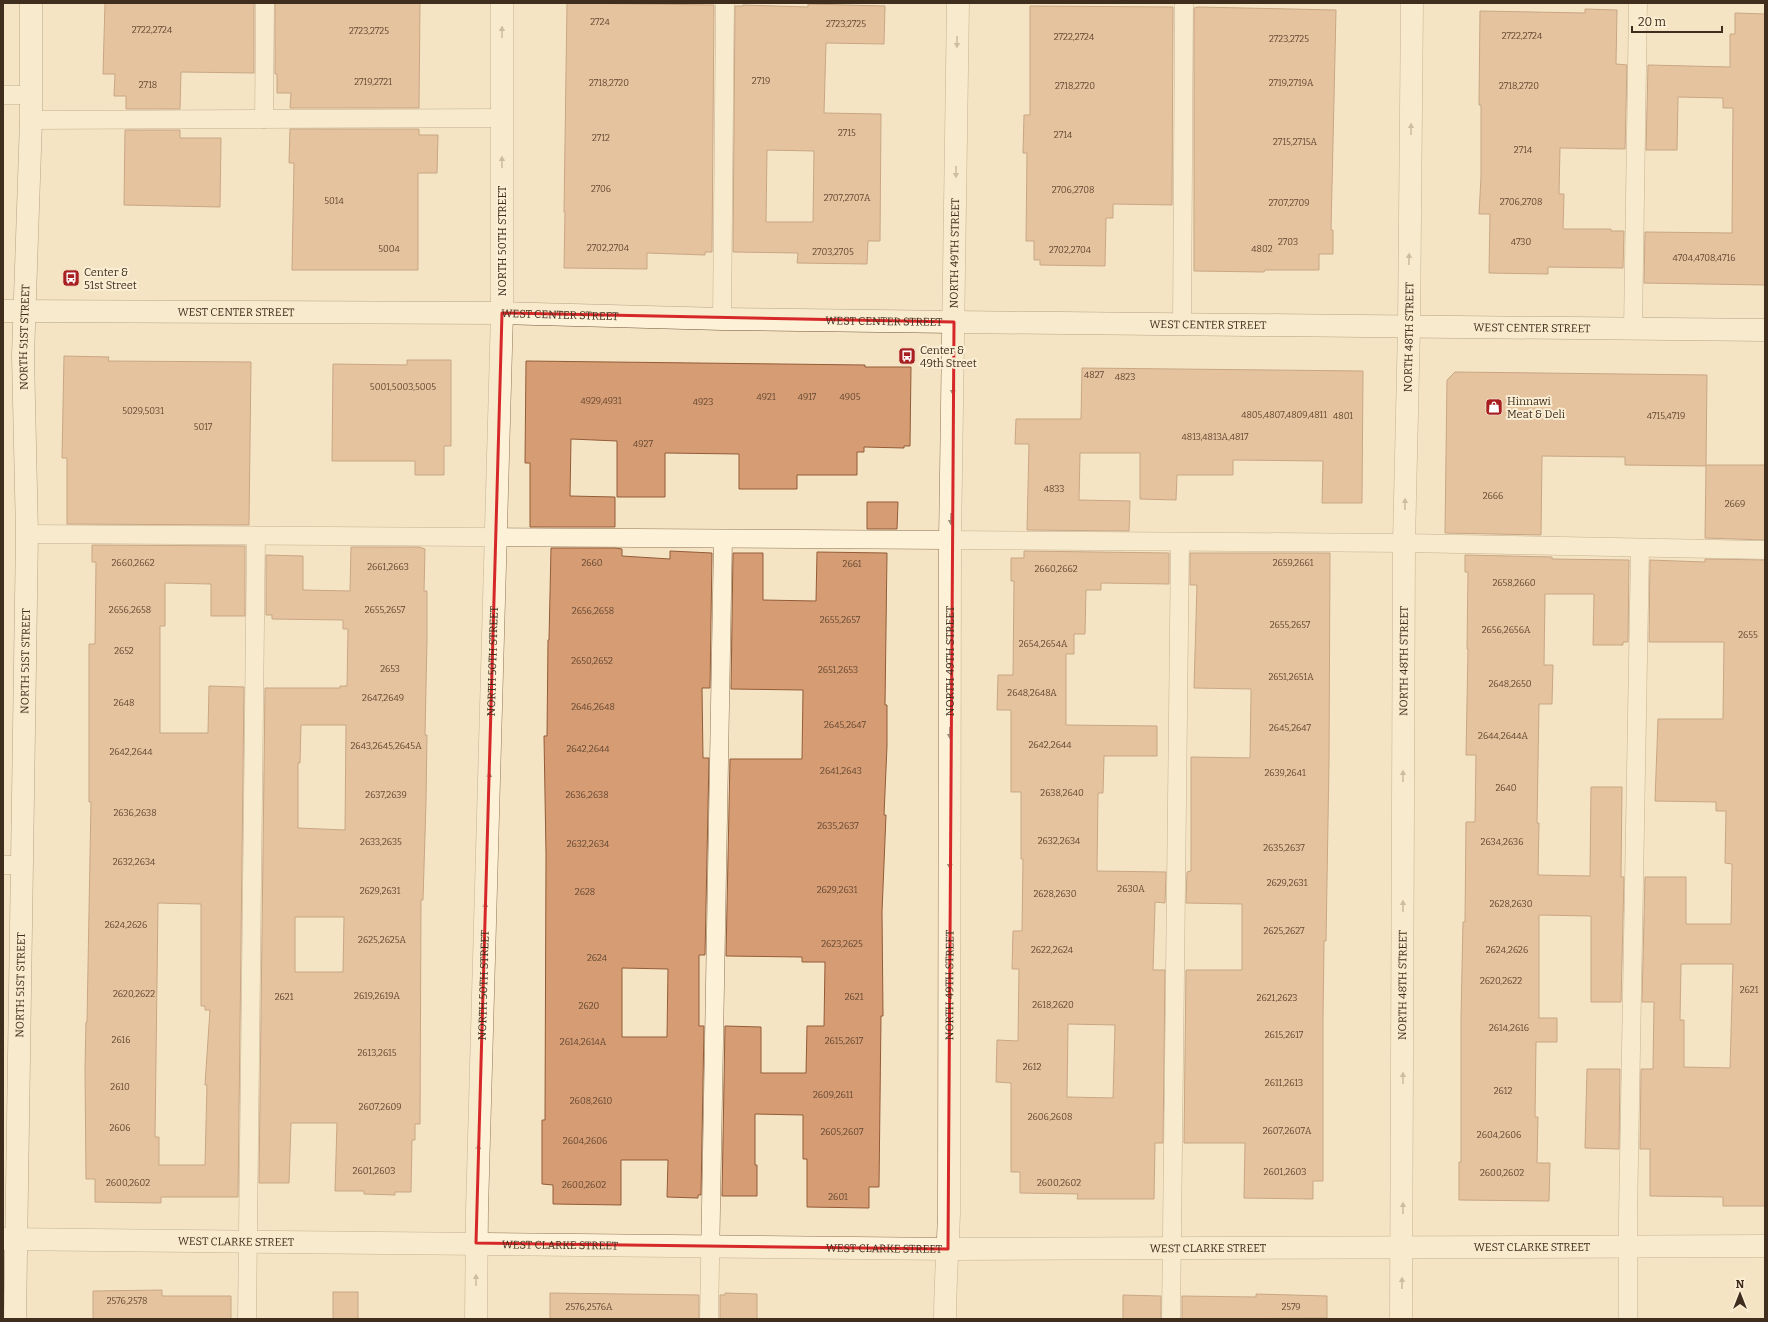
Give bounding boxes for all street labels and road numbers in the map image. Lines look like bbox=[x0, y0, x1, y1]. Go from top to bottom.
street label: NORTH 50TH STREET bbox=[496, 185, 509, 296]
street label: NORTH 49TH STREET bbox=[947, 197, 962, 308]
street label: NORTH 48TH STREET bbox=[1401, 281, 1416, 392]
street label: NORTH 51ST STREET bbox=[16, 284, 32, 390]
street label: WEST CENTER STREET bbox=[177, 305, 295, 319]
street label: WEST CENTER STREET bbox=[501, 306, 619, 323]
street label: WEST CENTER STREET bbox=[825, 314, 943, 328]
street label: WEST CENTER STREET bbox=[1149, 317, 1267, 332]
street label: WEST CENTER STREET bbox=[1473, 321, 1591, 335]
street label: NORTH 50TH STREET bbox=[484, 605, 500, 717]
street label: NORTH 49TH STREET bbox=[943, 605, 956, 716]
street label: NORTH 48TH STREET bbox=[1397, 605, 1410, 716]
street label: NORTH 51ST STREET bbox=[18, 608, 32, 714]
street label: NORTH 50TH STREET bbox=[475, 929, 491, 1041]
street label: NORTH 49TH STREET bbox=[943, 929, 956, 1040]
street label: NORTH 48TH STREET bbox=[1396, 929, 1409, 1040]
street label: NORTH 51ST STREET bbox=[13, 932, 27, 1038]
street label: WEST CLARKE STREET bbox=[178, 1234, 295, 1249]
street label: WEST CLARKE STREET bbox=[502, 1238, 619, 1252]
street label: WEST CLARKE STREET bbox=[1474, 1240, 1591, 1254]
street label: WEST CLARKE STREET bbox=[826, 1241, 943, 1255]
street label: WEST CLARKE STREET bbox=[1150, 1241, 1267, 1255]

